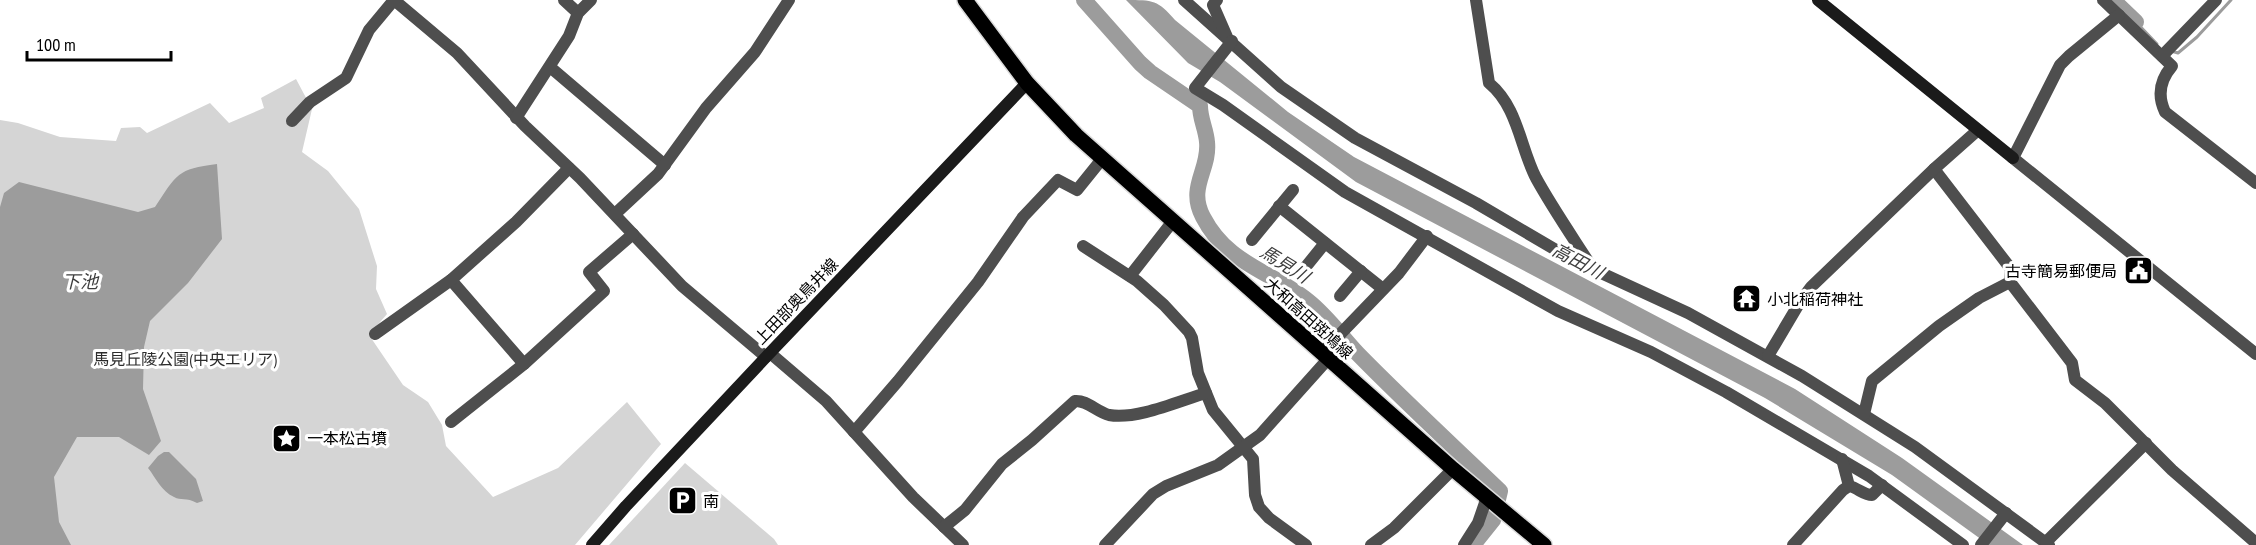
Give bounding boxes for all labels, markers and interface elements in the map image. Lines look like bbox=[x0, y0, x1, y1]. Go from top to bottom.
scale bar bbox=[27, 24, 171, 62]
text: 100 m bbox=[36, 33, 76, 56]
water label: 高田川 bbox=[1549, 238, 1609, 285]
water label: 馬見川 bbox=[1256, 240, 1316, 289]
street label: 上田部奥鳥井線 bbox=[750, 254, 842, 348]
public building icon: 古寺簡易郵便局 bbox=[2122, 255, 2154, 287]
place label: 古寺簡易郵便局 bbox=[2005, 261, 2117, 281]
water label: 下池 bbox=[62, 270, 100, 293]
street label: 大和高田斑鳩線 bbox=[1261, 273, 1357, 363]
temple icon: 小北稲荷神社 bbox=[1730, 283, 1762, 315]
place label: 小北稲荷神社 bbox=[1767, 289, 1863, 309]
park label: 馬見丘陵公園(中央エリア) bbox=[93, 349, 277, 369]
place icon: 一本松古墳 bbox=[270, 422, 302, 454]
place label: 一本松古墳 bbox=[307, 428, 387, 448]
parking icon: 南 bbox=[666, 485, 698, 517]
place label: 南 bbox=[703, 491, 719, 511]

